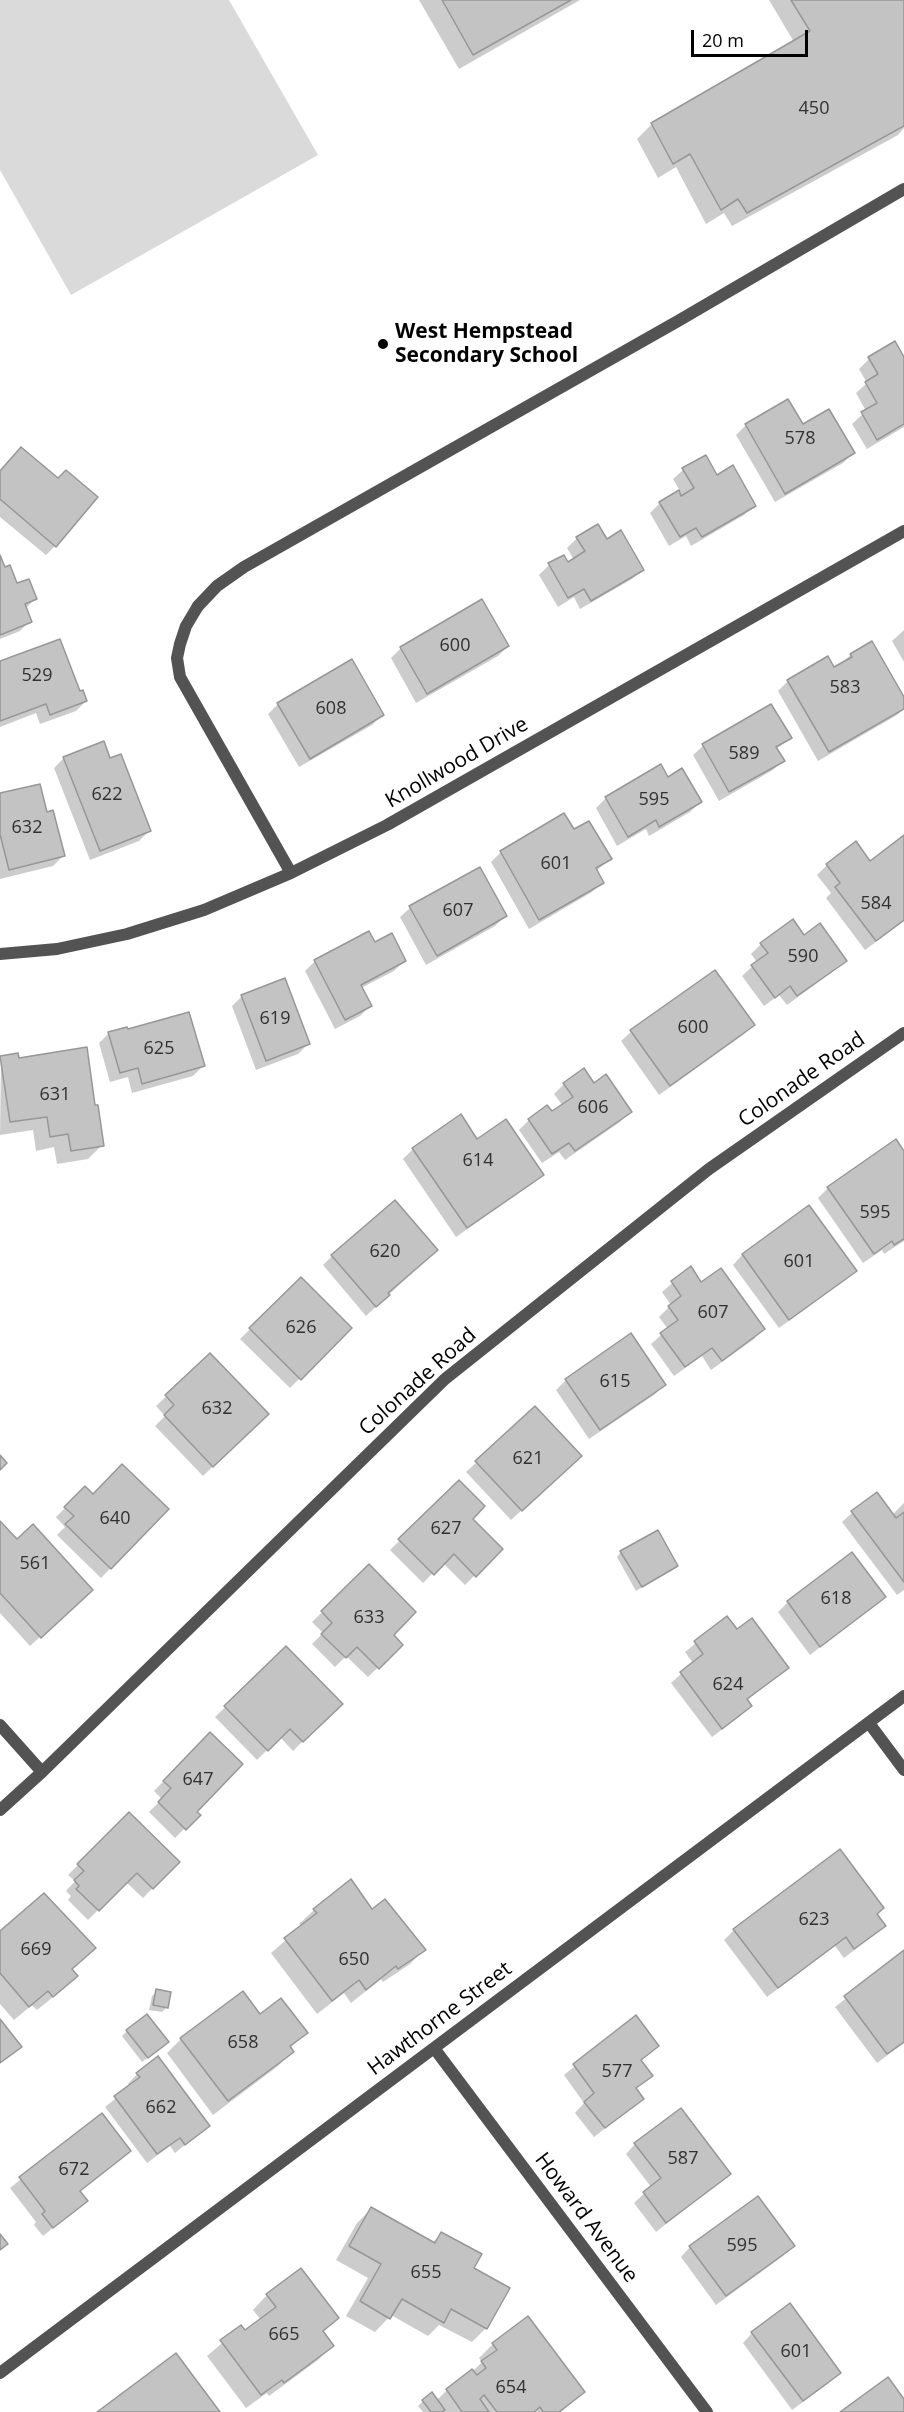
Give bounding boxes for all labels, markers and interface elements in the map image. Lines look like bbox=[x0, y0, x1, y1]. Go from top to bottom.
scale bar bbox=[694, 18, 811, 56]
text: 20 m bbox=[702, 28, 744, 52]
house number: 450 bbox=[799, 98, 829, 120]
place label: West Hempstead Secondary School bbox=[395, 319, 578, 369]
marker: West Hempstead Secondary School bbox=[376, 337, 390, 351]
house number: 578 bbox=[785, 428, 815, 450]
house number: 600 bbox=[440, 635, 470, 657]
house number: 529 bbox=[22, 665, 52, 687]
house number: 583 bbox=[830, 677, 860, 699]
house number: 608 bbox=[316, 698, 346, 720]
street label: Knollwood Drive bbox=[381, 712, 533, 814]
house number: 589 bbox=[729, 743, 759, 765]
house number: 622 bbox=[92, 784, 122, 806]
house number: 595 bbox=[639, 789, 669, 811]
house number: 632 bbox=[12, 817, 42, 839]
house number: 601 bbox=[541, 853, 571, 875]
house number: 584 bbox=[861, 893, 891, 915]
house number: 607 bbox=[443, 900, 473, 922]
house number: 590 bbox=[788, 946, 818, 968]
house number: 619 bbox=[260, 1008, 290, 1030]
house number: 600 bbox=[678, 1017, 708, 1039]
street label: Colonade Road bbox=[734, 1027, 870, 1133]
house number: 625 bbox=[144, 1038, 174, 1060]
house number: 631 bbox=[40, 1084, 70, 1106]
house number: 606 bbox=[578, 1097, 608, 1119]
house number: 614 bbox=[463, 1150, 493, 1172]
house number: 595 bbox=[860, 1202, 890, 1224]
house number: 620 bbox=[370, 1241, 400, 1263]
house number: 601 bbox=[784, 1251, 814, 1273]
house number: 607 bbox=[698, 1302, 728, 1324]
house number: 626 bbox=[286, 1317, 316, 1339]
street label: Colonade Road bbox=[354, 1323, 482, 1441]
house number: 615 bbox=[600, 1371, 630, 1393]
house number: 632 bbox=[202, 1398, 232, 1420]
house number: 621 bbox=[513, 1448, 543, 1470]
house number: 640 bbox=[100, 1508, 130, 1530]
house number: 627 bbox=[431, 1518, 461, 1540]
house number: 561 bbox=[20, 1553, 50, 1575]
house number: 618 bbox=[821, 1588, 851, 1610]
house number: 633 bbox=[354, 1607, 384, 1629]
house number: 624 bbox=[713, 1674, 743, 1696]
house number: 647 bbox=[183, 1769, 213, 1791]
house number: 623 bbox=[799, 1909, 829, 1931]
house number: 669 bbox=[21, 1939, 51, 1961]
house number: 650 bbox=[339, 1949, 369, 1971]
street label: Hawthorne Street bbox=[363, 1957, 517, 2081]
house number: 658 bbox=[228, 2032, 258, 2054]
house number: 577 bbox=[602, 2061, 632, 2083]
house number: 662 bbox=[146, 2097, 176, 2119]
street label: Howard Avenue bbox=[529, 2148, 643, 2288]
house number: 587 bbox=[668, 2148, 698, 2170]
house number: 672 bbox=[59, 2159, 89, 2181]
house number: 595 bbox=[727, 2235, 757, 2257]
house number: 655 bbox=[411, 2262, 441, 2284]
house number: 665 bbox=[269, 2324, 299, 2346]
house number: 601 bbox=[781, 2341, 811, 2363]
house number: 654 bbox=[496, 2377, 526, 2399]

